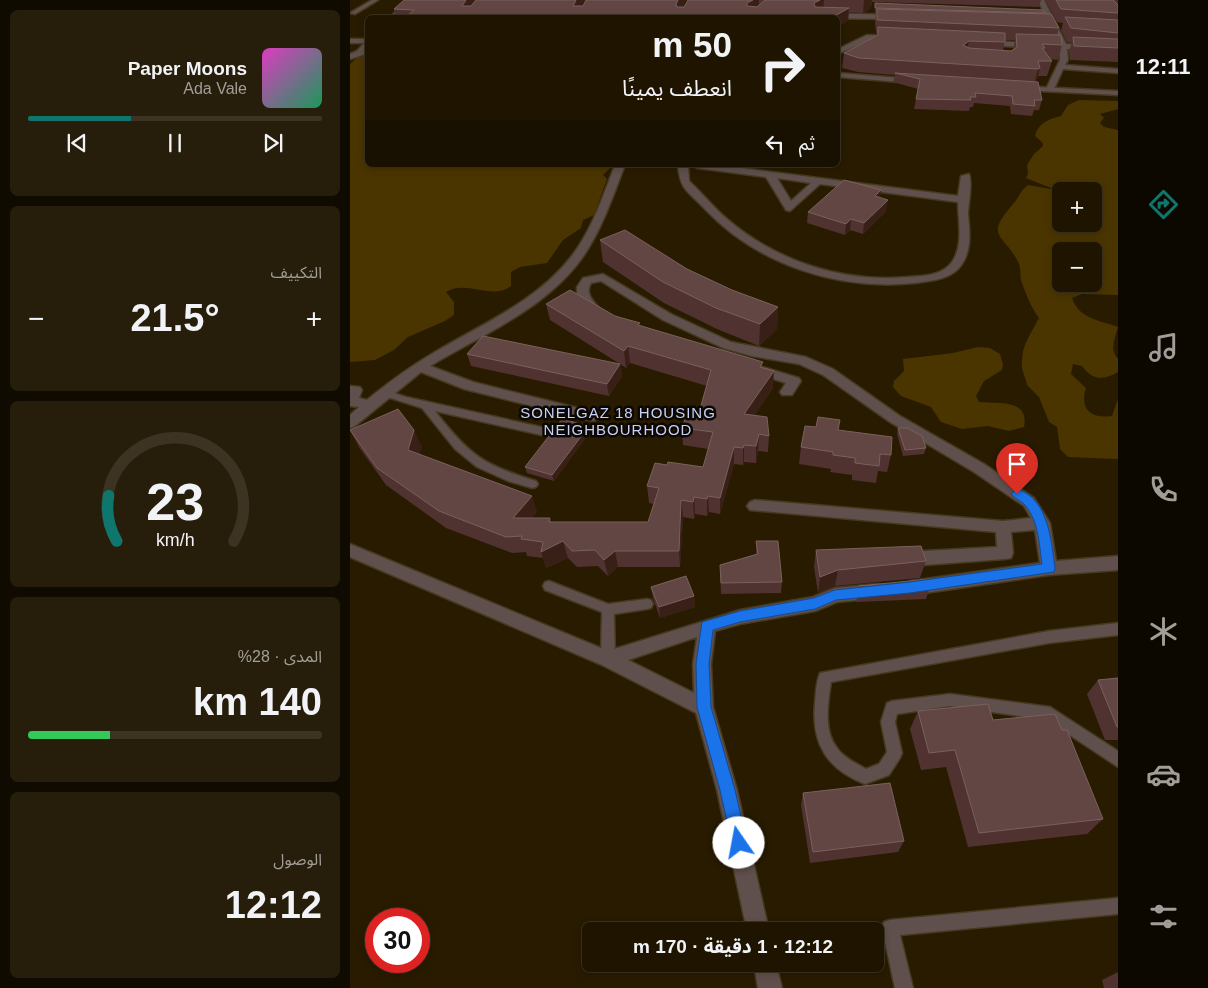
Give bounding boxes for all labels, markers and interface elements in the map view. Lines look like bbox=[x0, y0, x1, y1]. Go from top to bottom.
text: 50 m bbox=[652, 25, 732, 64]
icon: right bbox=[750, 35, 815, 100]
text: 12:11 bbox=[1135, 54, 1191, 79]
text: Paper Moons bbox=[128, 58, 247, 79]
text: انعطف يمينًا bbox=[622, 76, 732, 101]
text: Ada Vale bbox=[183, 80, 247, 97]
icon: previous bbox=[63, 129, 91, 157]
icon: pause bbox=[161, 129, 189, 157]
icon: next bbox=[259, 129, 287, 157]
icon: left bbox=[761, 130, 789, 158]
text: ثم bbox=[799, 133, 815, 154]
map controls bbox=[1052, 182, 1102, 292]
button: + bbox=[1052, 182, 1102, 232]
icon: directions bbox=[1146, 187, 1181, 222]
button: − bbox=[1052, 242, 1102, 292]
text: التكييف bbox=[270, 264, 322, 281]
text: 21.5° bbox=[130, 297, 220, 339]
text: − bbox=[28, 303, 44, 334]
text: + bbox=[306, 303, 322, 334]
icon: music bbox=[1146, 330, 1181, 365]
district label: SONELGAZ 18 HOUSING NEIGHBOURHOOD bbox=[520, 404, 716, 438]
pin bbox=[996, 443, 1038, 494]
icon: arrive bbox=[1003, 450, 1031, 478]
icon: phone bbox=[1146, 472, 1181, 507]
text: 23 bbox=[146, 473, 204, 531]
text: km/h bbox=[156, 530, 194, 550]
icon: climate bbox=[1146, 614, 1181, 649]
text: المدى · 28% bbox=[238, 648, 322, 665]
text: 140 km bbox=[193, 681, 322, 723]
icon: car bbox=[1146, 757, 1181, 792]
position arrow bbox=[712, 816, 764, 868]
text: الوصول bbox=[273, 851, 322, 868]
text: 12:12 bbox=[225, 884, 322, 926]
icon: filters bbox=[1146, 899, 1181, 934]
speed limit sign: 30 bbox=[365, 908, 430, 973]
text: 12:12 · 1 دقيقة · 170 m bbox=[633, 936, 833, 957]

